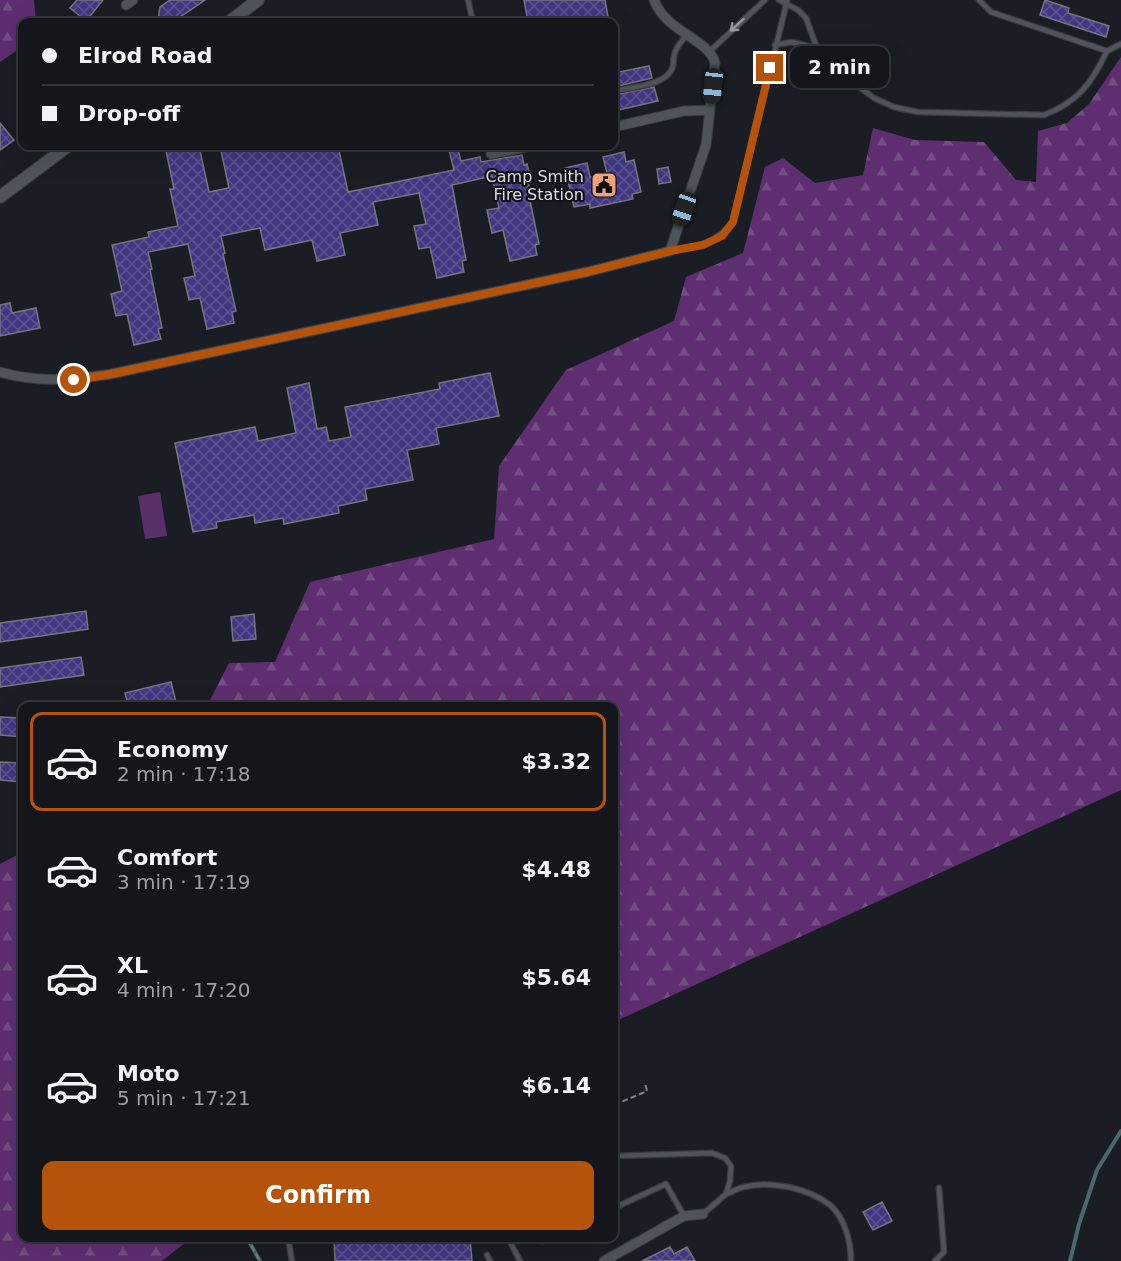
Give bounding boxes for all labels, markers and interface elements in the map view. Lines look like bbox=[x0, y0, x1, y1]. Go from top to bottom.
one-way arrow bbox=[730, 18, 745, 32]
text: Elrod Road bbox=[78, 43, 213, 68]
callout: 2 min bbox=[791, 47, 890, 89]
route end bbox=[756, 54, 783, 81]
text: 2 min bbox=[808, 55, 871, 79]
car bbox=[702, 67, 724, 105]
text: Drop-off bbox=[78, 101, 180, 126]
place label: Camp Smith Fire Station bbox=[486, 167, 584, 204]
public building icon: Camp Smith Fire Station bbox=[589, 170, 619, 200]
car bbox=[670, 189, 698, 229]
route start bbox=[60, 366, 87, 393]
icon: car bbox=[45, 735, 99, 789]
text: Economy bbox=[117, 737, 228, 762]
text: $3.32 bbox=[521, 749, 591, 774]
text: 2 min · 17:18 bbox=[117, 762, 251, 786]
icon: car bbox=[45, 843, 99, 897]
text: Comfort bbox=[117, 845, 217, 870]
text: $4.48 bbox=[521, 857, 591, 882]
text: 3 min · 17:19 bbox=[117, 870, 251, 894]
icon: car bbox=[45, 951, 99, 1005]
text: XL bbox=[117, 953, 148, 978]
text: $5.64 bbox=[521, 965, 591, 990]
text: 4 min · 17:20 bbox=[117, 978, 251, 1002]
icon: car bbox=[45, 1059, 99, 1113]
text: Moto bbox=[117, 1061, 180, 1086]
text: $6.14 bbox=[521, 1073, 591, 1098]
text: 5 min · 17:21 bbox=[117, 1086, 251, 1110]
button: Confirm bbox=[42, 1161, 594, 1230]

